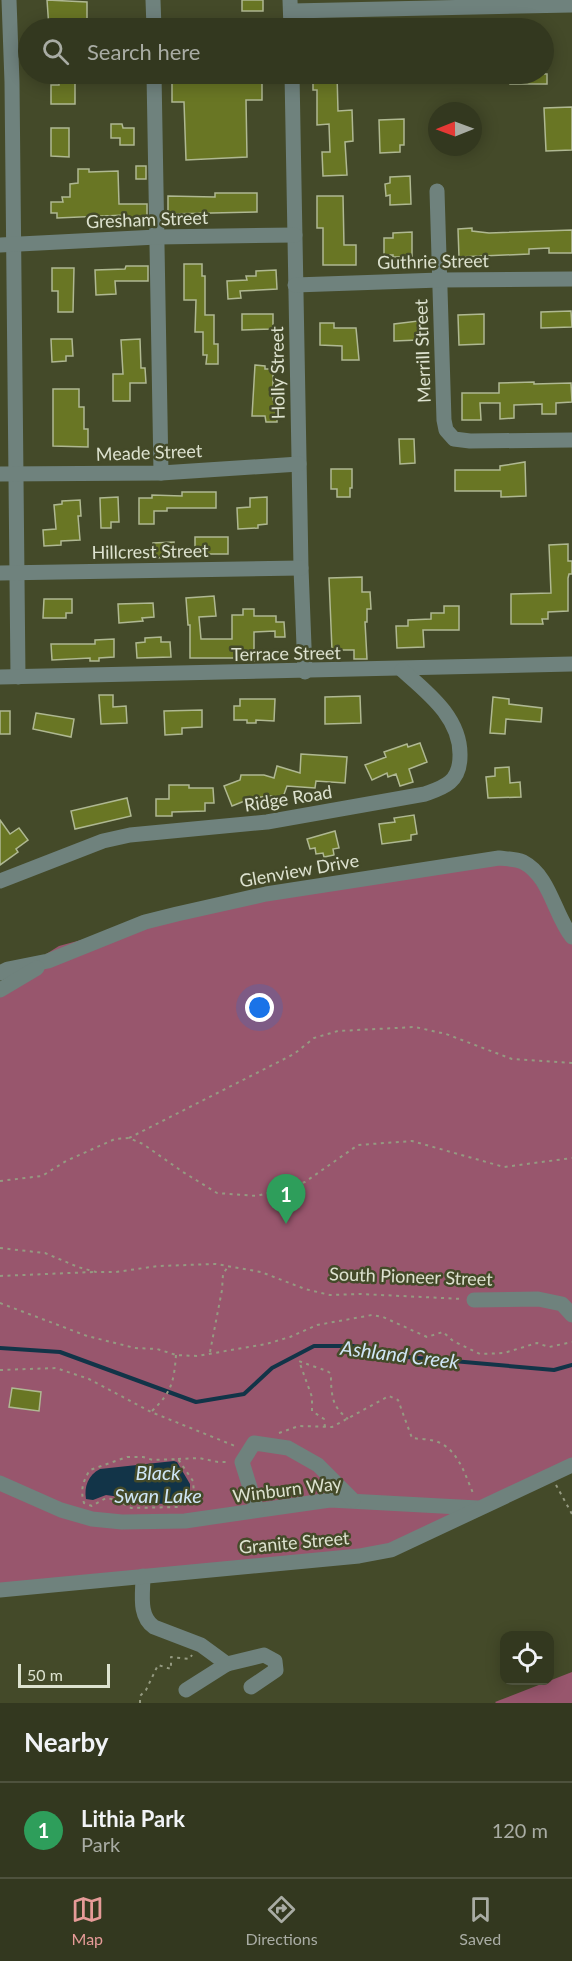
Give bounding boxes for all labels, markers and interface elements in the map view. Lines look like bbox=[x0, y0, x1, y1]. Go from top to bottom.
search box bbox=[18, 18, 554, 84]
icon: search bbox=[39, 35, 72, 68]
text: Search here bbox=[87, 38, 200, 65]
north arrow bbox=[428, 102, 482, 156]
street label: Gresham Street bbox=[86, 206, 209, 232]
street label: Guthrie Street bbox=[377, 249, 490, 273]
street label: Merrill Street bbox=[409, 298, 435, 403]
street label: Holly Street bbox=[265, 326, 289, 420]
street label: Meade Street bbox=[95, 439, 203, 465]
street label: Hillcrest Street bbox=[91, 539, 209, 563]
street label: Terrace Street bbox=[231, 641, 342, 665]
street label: Ridge Road bbox=[242, 780, 334, 816]
street label: Glenview Drive bbox=[238, 849, 360, 891]
your location bbox=[245, 993, 274, 1022]
pin: 1 bbox=[266, 1174, 306, 1224]
street label: South Pioneer Street bbox=[329, 1262, 494, 1290]
water label: Ashland Creek bbox=[338, 1335, 461, 1373]
water label: Black Swan Lake bbox=[114, 1460, 202, 1507]
street label: Winburn Way bbox=[231, 1471, 343, 1507]
street label: Granite Street bbox=[238, 1526, 351, 1558]
map controls bbox=[500, 1631, 554, 1685]
button: locate bbox=[500, 1631, 554, 1685]
scale bar bbox=[18, 1661, 110, 1688]
text: 50 m bbox=[27, 1665, 63, 1684]
text: Nearby bbox=[24, 1726, 109, 1758]
text: Lithia Park bbox=[81, 1805, 185, 1832]
text: 1 bbox=[38, 1818, 49, 1842]
text: 120 m bbox=[492, 1818, 548, 1842]
text: Park bbox=[81, 1832, 120, 1856]
tab: Map bbox=[71, 1893, 104, 1948]
tab: Directions bbox=[245, 1893, 318, 1948]
tab: Saved bbox=[459, 1893, 501, 1948]

